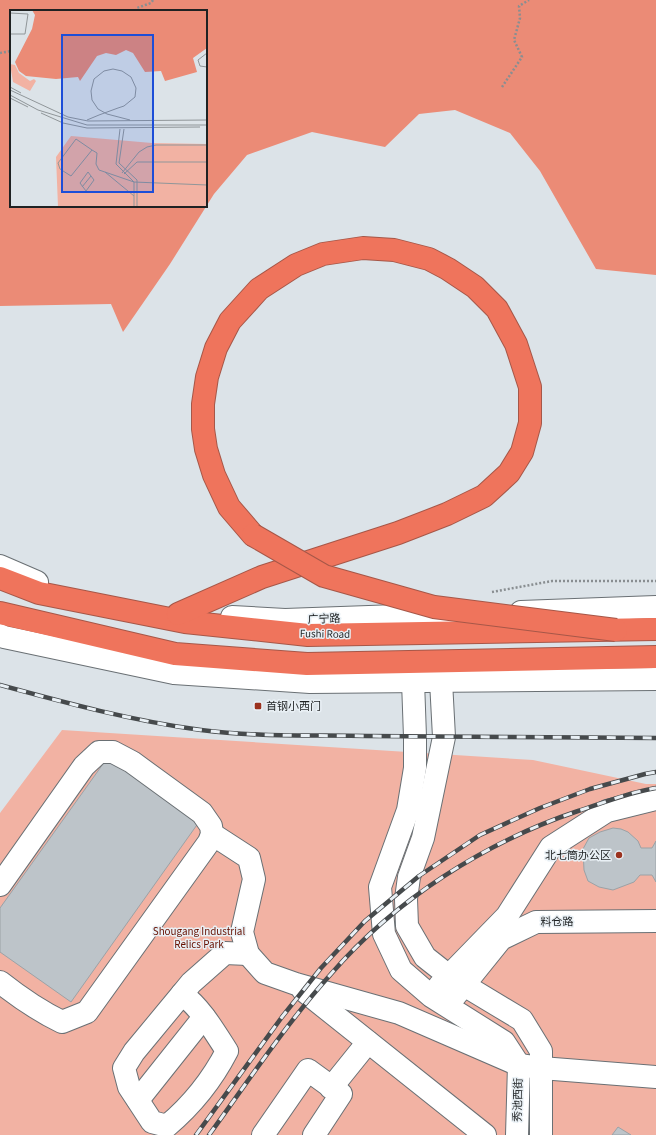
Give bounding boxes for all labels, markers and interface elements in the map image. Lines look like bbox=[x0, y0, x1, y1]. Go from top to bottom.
inset map bbox=[10, 10, 207, 207]
street label: 广宁路 bbox=[307, 611, 341, 627]
street label: Fushi Road bbox=[300, 626, 350, 642]
place label: 首钢小西门 bbox=[266, 699, 321, 714]
marker: 首钢小西门 bbox=[253, 701, 263, 711]
place label: 北七筒办公区 bbox=[545, 848, 611, 863]
marker: 北七筒办公区 bbox=[614, 850, 624, 860]
street label: 料仓路 bbox=[540, 914, 574, 930]
park label: Shougang Industrial Relics Park bbox=[153, 924, 245, 952]
street label: 秀池西街 bbox=[510, 1078, 526, 1122]

